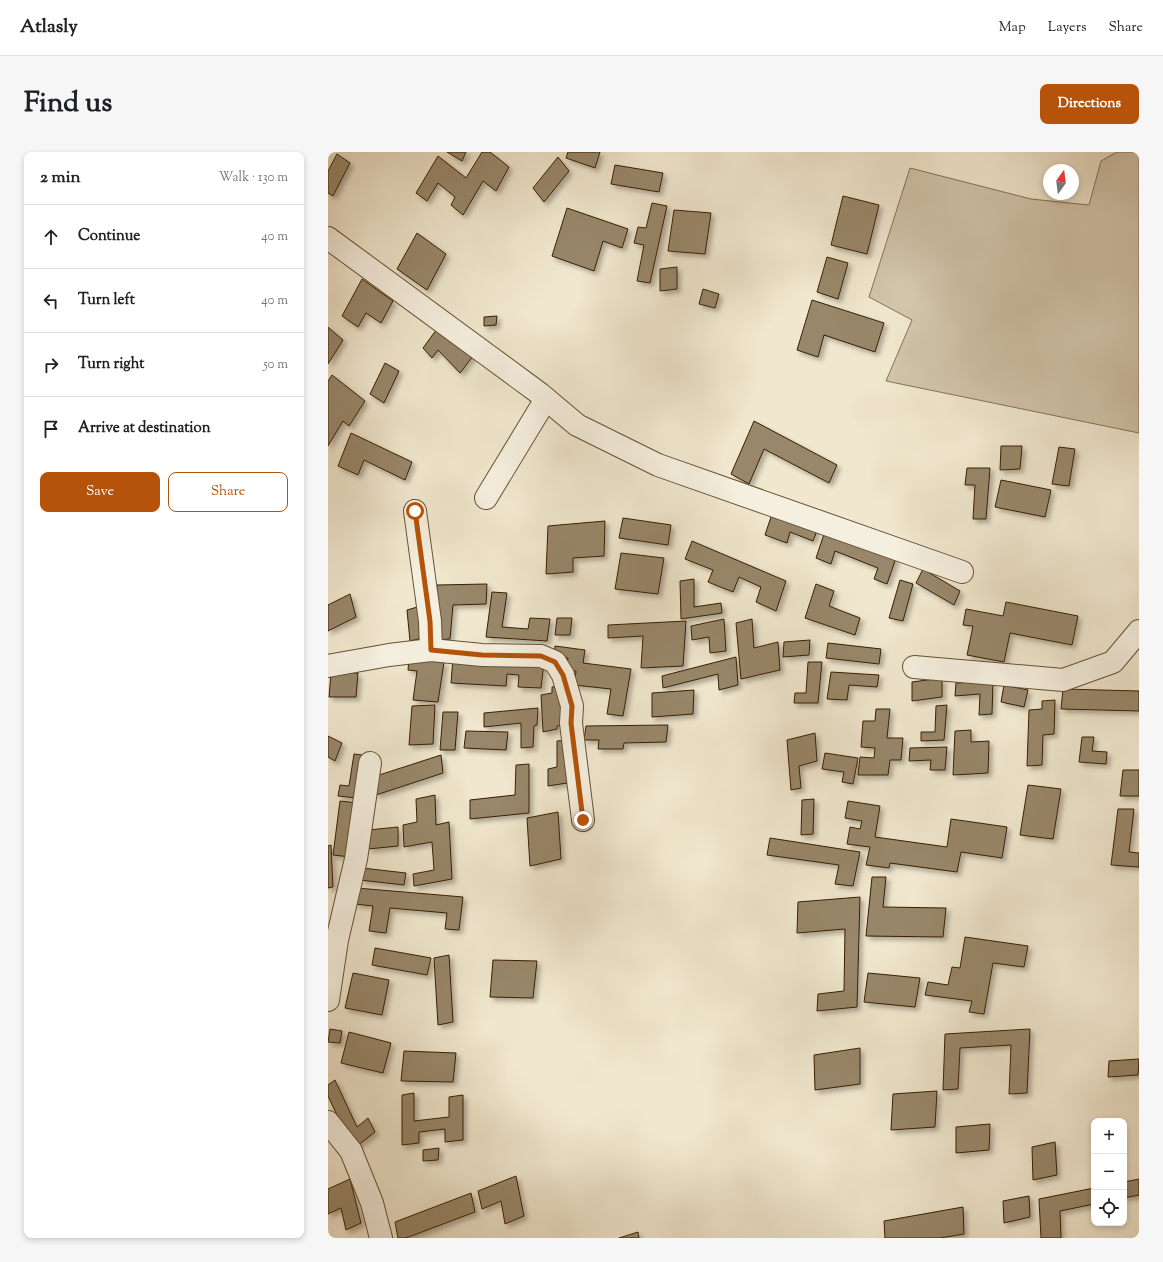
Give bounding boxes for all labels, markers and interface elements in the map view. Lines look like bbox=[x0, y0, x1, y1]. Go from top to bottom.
text: Atlasly bbox=[20, 14, 78, 41]
text: Map bbox=[999, 18, 1026, 38]
text: Layers bbox=[1048, 18, 1086, 38]
text: Share bbox=[1108, 18, 1143, 38]
text: Find us bbox=[24, 84, 112, 124]
button: Directions bbox=[1040, 84, 1139, 124]
north arrow bbox=[1043, 164, 1079, 200]
text: 2 min bbox=[40, 166, 81, 190]
text: Walk · 130 m bbox=[219, 169, 288, 187]
icon: ahead bbox=[40, 226, 62, 248]
text: Continue bbox=[78, 226, 140, 247]
text: 40 m bbox=[261, 228, 288, 246]
icon: left bbox=[40, 290, 62, 312]
text: Turn left bbox=[78, 290, 135, 311]
text: 40 m bbox=[261, 292, 288, 310]
icon: right bbox=[40, 354, 62, 376]
text: Turn right bbox=[78, 354, 144, 375]
text: 50 m bbox=[263, 356, 288, 374]
icon: arrive bbox=[40, 418, 62, 440]
text: Arrive at destination bbox=[78, 418, 211, 439]
button: Save bbox=[40, 472, 160, 512]
button: Share bbox=[168, 472, 288, 512]
route start bbox=[406, 502, 424, 520]
route end bbox=[574, 811, 592, 829]
map controls bbox=[1091, 1118, 1127, 1226]
button: + bbox=[1091, 1118, 1127, 1154]
button: − bbox=[1091, 1154, 1127, 1190]
button: locate bbox=[1091, 1190, 1127, 1226]

